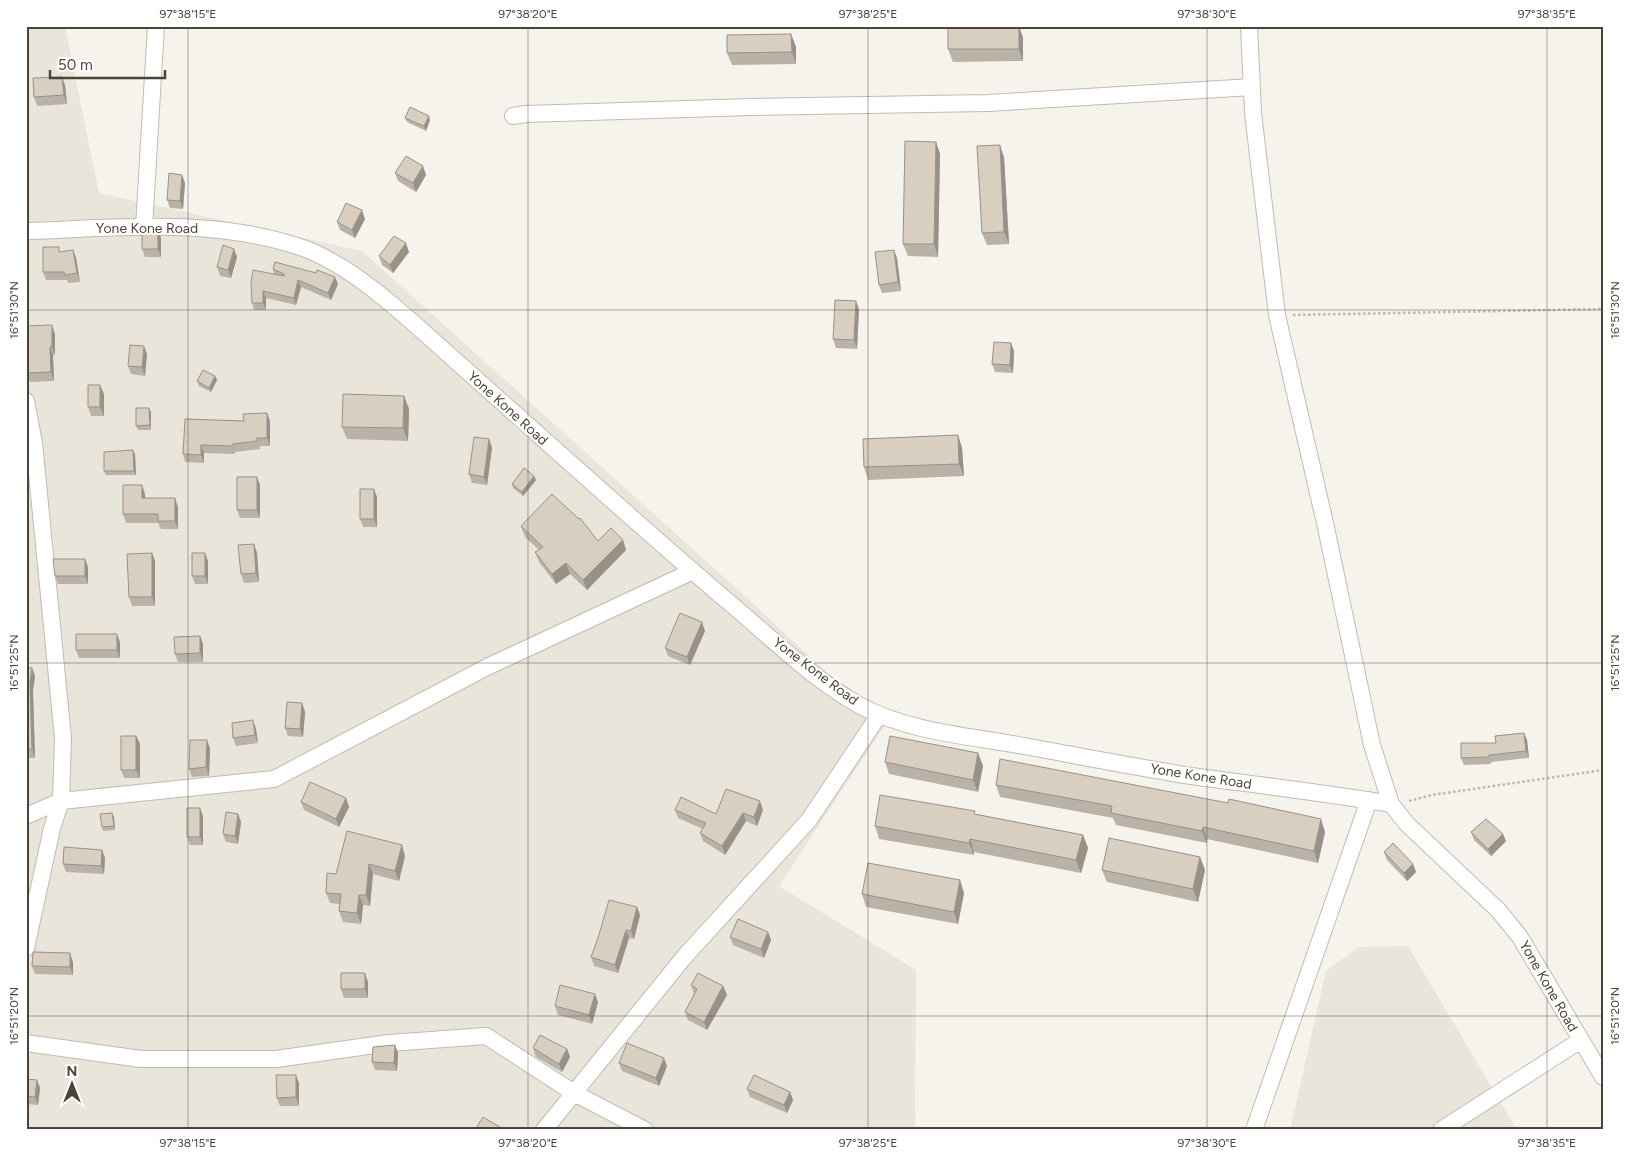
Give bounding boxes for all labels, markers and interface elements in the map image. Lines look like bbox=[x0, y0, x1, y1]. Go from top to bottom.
text: 97°38'15"E bbox=[160, 7, 216, 21]
text: 97°38'20"E bbox=[498, 7, 558, 21]
text: 97°38'25"E bbox=[839, 7, 897, 21]
text: 97°38'30"E bbox=[1177, 7, 1237, 21]
text: 97°38'35"E bbox=[1518, 7, 1576, 21]
scale bar bbox=[50, 48, 165, 80]
text: 50 m bbox=[58, 56, 93, 74]
street label: Yone Kone Road bbox=[96, 220, 198, 237]
text: 16°51'30"N bbox=[7, 281, 21, 339]
text: 16°51'30"N bbox=[1608, 281, 1622, 339]
street label: Yone Kone Road bbox=[464, 368, 551, 449]
text: 16°51'25"N bbox=[7, 634, 21, 692]
street label: Yone Kone Road bbox=[770, 634, 862, 709]
text: 16°51'25"N bbox=[1608, 634, 1622, 692]
street label: Yone Kone Road bbox=[1149, 760, 1253, 793]
street label: Yone Kone Road bbox=[1516, 938, 1582, 1035]
text: 16°51'20"N bbox=[7, 987, 21, 1045]
text: 16°51'20"N bbox=[1608, 987, 1622, 1045]
north arrow bbox=[48, 1058, 98, 1108]
text: N bbox=[67, 1063, 77, 1080]
text: 97°38'15"E bbox=[160, 1136, 216, 1150]
text: 97°38'20"E bbox=[498, 1136, 558, 1150]
text: 97°38'25"E bbox=[839, 1136, 897, 1150]
text: 97°38'30"E bbox=[1177, 1136, 1237, 1150]
text: 97°38'35"E bbox=[1518, 1136, 1576, 1150]

